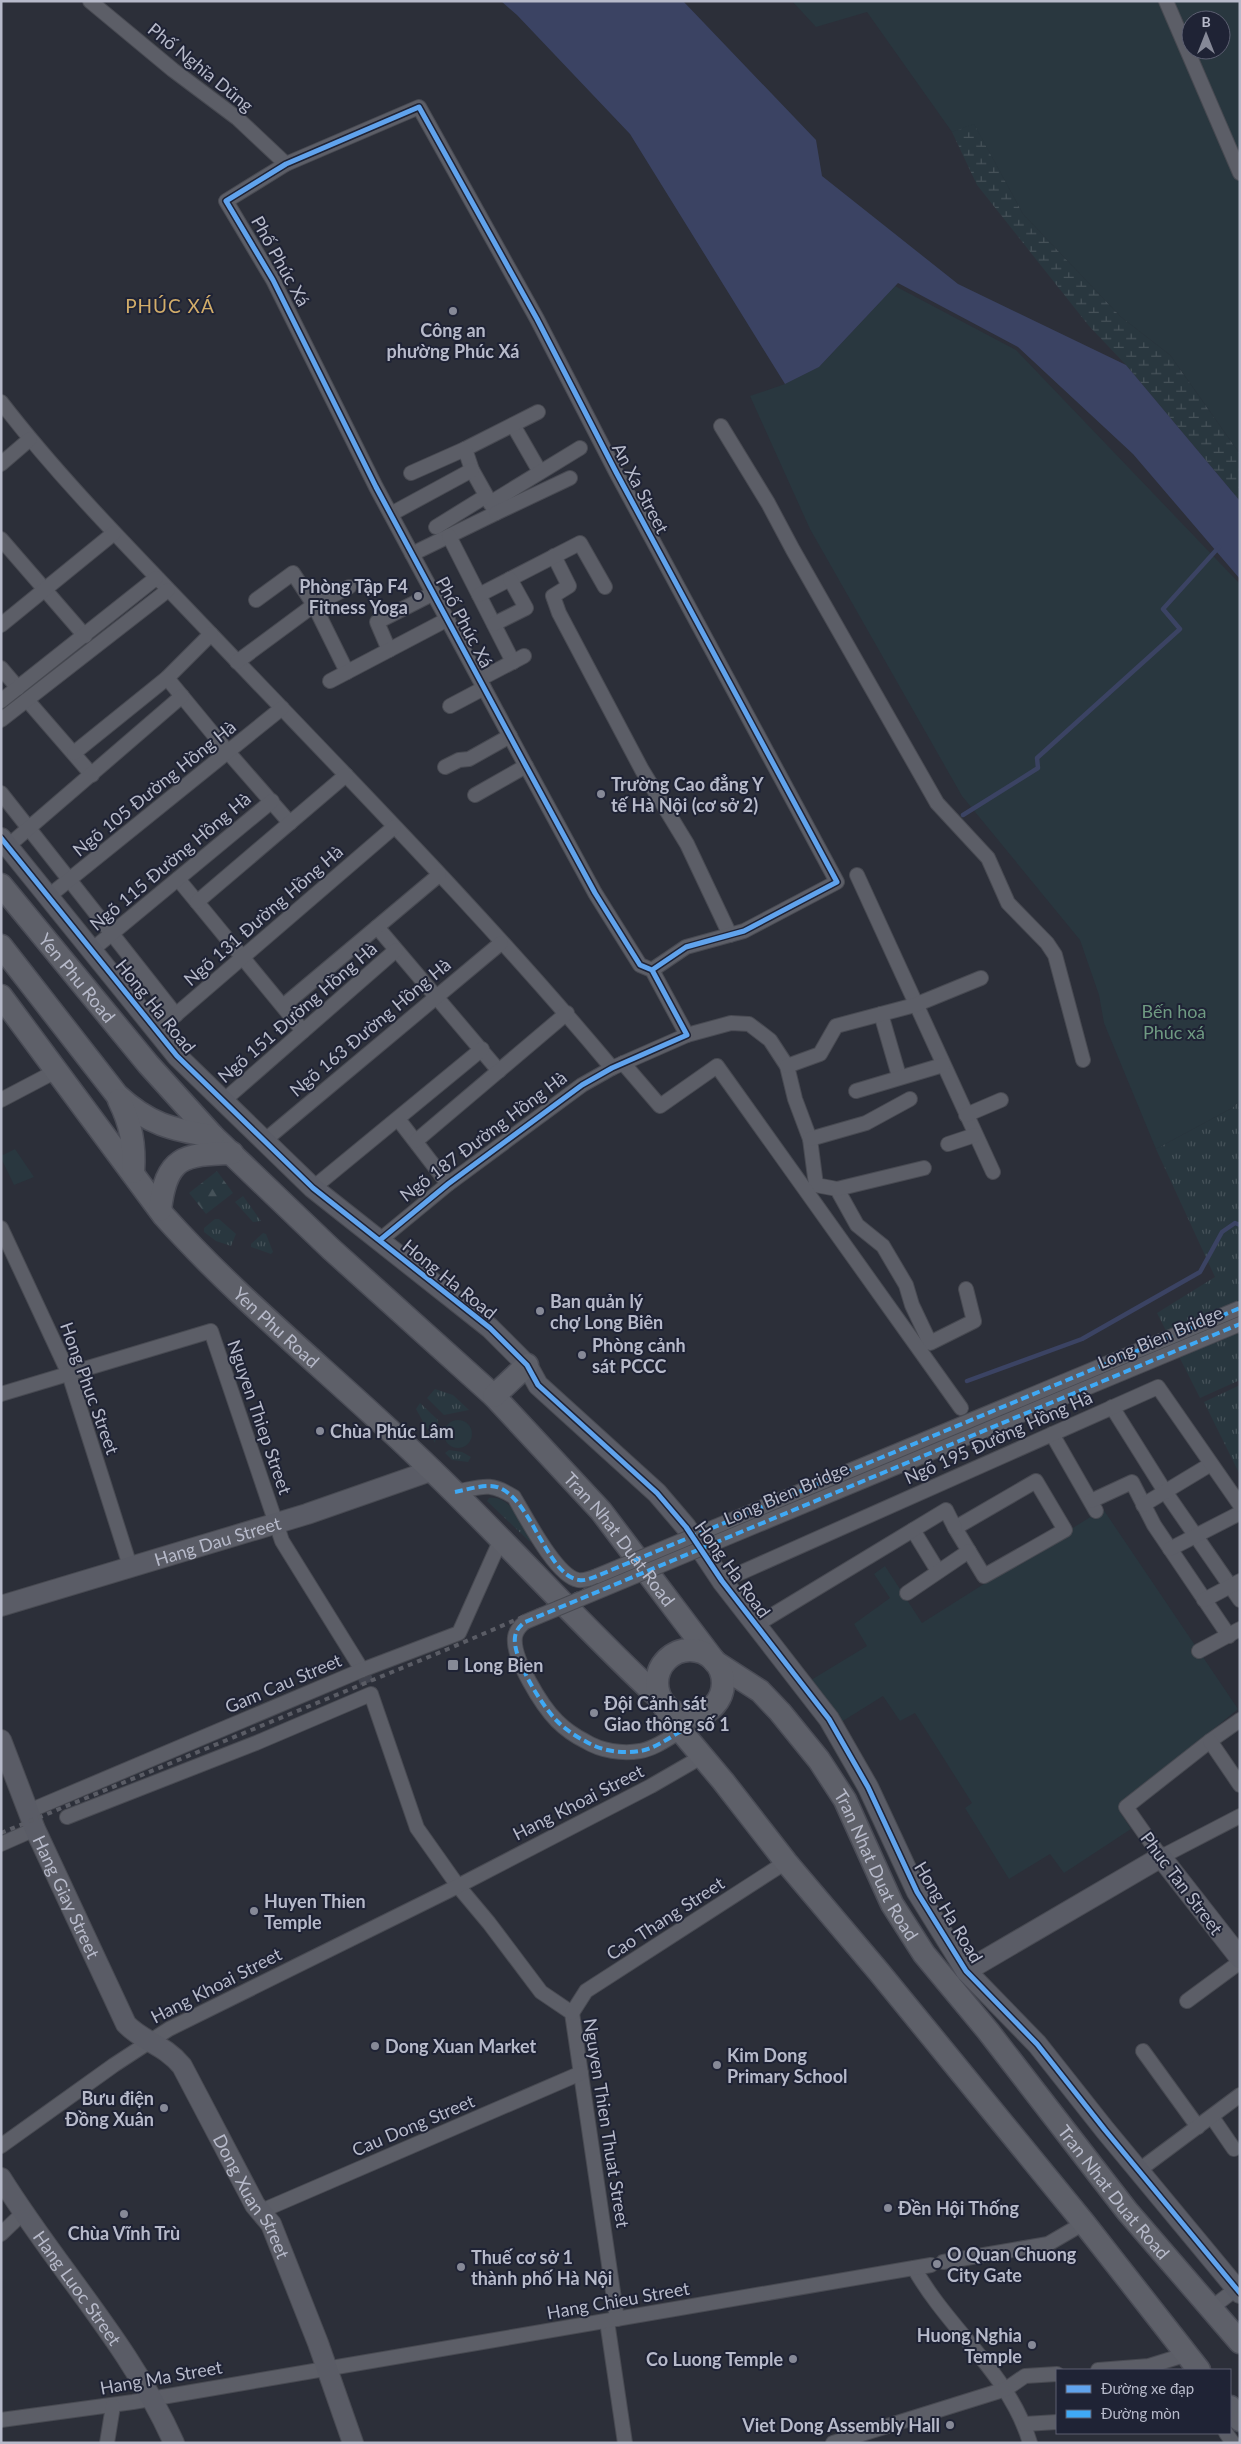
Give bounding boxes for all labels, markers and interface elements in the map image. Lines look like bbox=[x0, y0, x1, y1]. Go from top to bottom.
north arrow bbox=[1181, 10, 1231, 60]
text: B bbox=[1201, 13, 1211, 30]
street label: Phố Nghĩa Dũng bbox=[144, 18, 258, 116]
street label: Phố Phúc Xá bbox=[247, 212, 315, 310]
district label: PHÚC XÁ bbox=[125, 294, 215, 317]
marker: Công an phường Phúc Xá bbox=[447, 305, 459, 317]
place label: Công an phường Phúc Xá bbox=[387, 319, 519, 362]
street label: An Xa Street bbox=[608, 439, 674, 537]
street label: Phố Phúc Xá bbox=[432, 573, 498, 671]
place label: Phòng Tập F4 Fitness Yoga bbox=[299, 575, 408, 618]
marker: Phòng Tập F4 Fitness Yoga bbox=[412, 590, 424, 602]
street label: Ngõ 105 Đường Hồng Hà bbox=[68, 715, 240, 861]
place label: Trường Cao đẳng Y tế Hà Nội (cơ sở 2) bbox=[611, 773, 764, 816]
street label: Ngõ 115 Đường Hồng Hà bbox=[85, 787, 255, 935]
marker: Trường Cao đẳng Y tế Hà Nội (cơ sở 2) bbox=[595, 788, 607, 800]
street label: Ngõ 131 Đường Hồng Hà bbox=[179, 840, 347, 990]
street label: Yen Phu Road bbox=[34, 929, 120, 1027]
street label: Ngõ 151 Đường Hồng Hà bbox=[213, 937, 381, 1087]
street label: Ngõ 163 Đường Hồng Hà bbox=[285, 953, 455, 1101]
street label: Hong Ha Road bbox=[111, 955, 201, 1057]
park label: Bến hoa Phúc xá bbox=[1142, 1000, 1206, 1043]
street label: Ngõ 187 Đường Hồng Hà bbox=[395, 1066, 571, 1206]
street label: Hong Ha Road bbox=[399, 1234, 501, 1324]
street label: Yen Phu Road bbox=[229, 1282, 324, 1372]
place label: Ban quản lý chợ Long Biên bbox=[550, 1290, 663, 1333]
street label: Long Bien Bridge bbox=[1094, 1301, 1226, 1373]
marker: Ban quản lý chợ Long Biên bbox=[534, 1305, 546, 1317]
street label: Hong Phuc Street bbox=[56, 1319, 124, 1458]
place label: Phòng cảnh sát PCCC bbox=[592, 1334, 686, 1377]
street label: Nguyen Thiep Street bbox=[223, 1337, 297, 1498]
marker: Phòng cảnh sát PCCC bbox=[576, 1349, 588, 1361]
street label: Ngõ 195 Đường Hồng Hà bbox=[901, 1386, 1095, 1488]
place label: Chùa Phúc Lâm bbox=[330, 1420, 454, 1442]
marker: Chùa Phúc Lâm bbox=[314, 1425, 326, 1437]
street label: Long Bien Bridge bbox=[720, 1457, 852, 1529]
street label: Tran Nhat Duat Road bbox=[559, 1467, 680, 1610]
street label: Hang Dau Street bbox=[152, 1511, 284, 1570]
street label: Hong Ha Road bbox=[690, 1516, 776, 1622]
street label: Gam Cau Street bbox=[221, 1648, 345, 1717]
place label: Long Bien bbox=[464, 1654, 543, 1676]
marker: Long Bien bbox=[446, 1658, 460, 1672]
place label: Đội Cảnh sát Giao thông số 1 bbox=[603, 1692, 730, 1735]
marker: Đội Cảnh sát Giao thông số 1 bbox=[588, 1707, 600, 1719]
street label: Hang Khoai Street bbox=[509, 1759, 648, 1844]
street label: Tran Nhat Duat Road bbox=[830, 1785, 923, 1944]
street label: Phuc Tan Street bbox=[1136, 1827, 1228, 1939]
street label: Hang Giay Street bbox=[28, 1832, 105, 1962]
street label: Hong Ha Road bbox=[910, 1857, 988, 1967]
street label: Cao Thang Street bbox=[602, 1871, 729, 1964]
place label: Huyen Thien Temple bbox=[264, 1890, 366, 1933]
marker: Huyen Thien Temple bbox=[248, 1905, 260, 1917]
street label: Hang Khoai Street bbox=[147, 1942, 286, 2027]
street label: Nguyen Thien Thuat Street bbox=[580, 2017, 635, 2230]
place label: Dong Xuan Market bbox=[385, 2035, 537, 2057]
marker: Dong Xuan Market bbox=[369, 2040, 381, 2052]
place label: Kim Dong Primary School bbox=[727, 2044, 847, 2087]
marker: Kim Dong Primary School bbox=[711, 2059, 723, 2071]
place label: Bưu điện Đồng Xuân bbox=[64, 2087, 154, 2130]
street label: Cau Dong Street bbox=[349, 2089, 478, 2161]
marker: Bưu điện Đồng Xuân bbox=[158, 2102, 170, 2114]
street label: Tran Nhat Duat Road bbox=[1054, 2121, 1174, 2264]
street label: Dong Xuan Street bbox=[209, 2130, 295, 2262]
place label: Đền Hội Thống bbox=[897, 2197, 1019, 2219]
marker: Đền Hội Thống bbox=[882, 2202, 894, 2214]
marker: Chùa Vĩnh Trù bbox=[118, 2208, 130, 2220]
place label: Chùa Vĩnh Trù bbox=[68, 2222, 180, 2244]
street label: Hang Luoc Street bbox=[29, 2226, 127, 2350]
place label: O Quan Chuong City Gate bbox=[947, 2243, 1077, 2286]
place label: Thuế cơ sở 1 thành phố Hà Nội bbox=[471, 2246, 612, 2289]
marker: O Quan Chuong City Gate bbox=[931, 2258, 943, 2270]
marker: Thuế cơ sở 1 thành phố Hà Nội bbox=[455, 2261, 467, 2273]
street label: Hang Chieu Street bbox=[545, 2277, 692, 2323]
place label: Huong Nghia Temple bbox=[917, 2324, 1022, 2367]
marker: Huong Nghia Temple bbox=[1026, 2339, 1038, 2351]
place label: Co Luong Temple bbox=[646, 2348, 783, 2370]
marker: Co Luong Temple bbox=[787, 2353, 799, 2365]
street label: Hang Ma Street bbox=[98, 2355, 224, 2399]
legend bbox=[1056, 2369, 1231, 2434]
text: Đường xe đạp bbox=[1101, 2379, 1194, 2397]
text: Đường mòn bbox=[1101, 2404, 1180, 2422]
place label: Viet Dong Assembly Hall bbox=[741, 2414, 940, 2436]
marker: Viet Dong Assembly Hall bbox=[944, 2419, 956, 2431]

